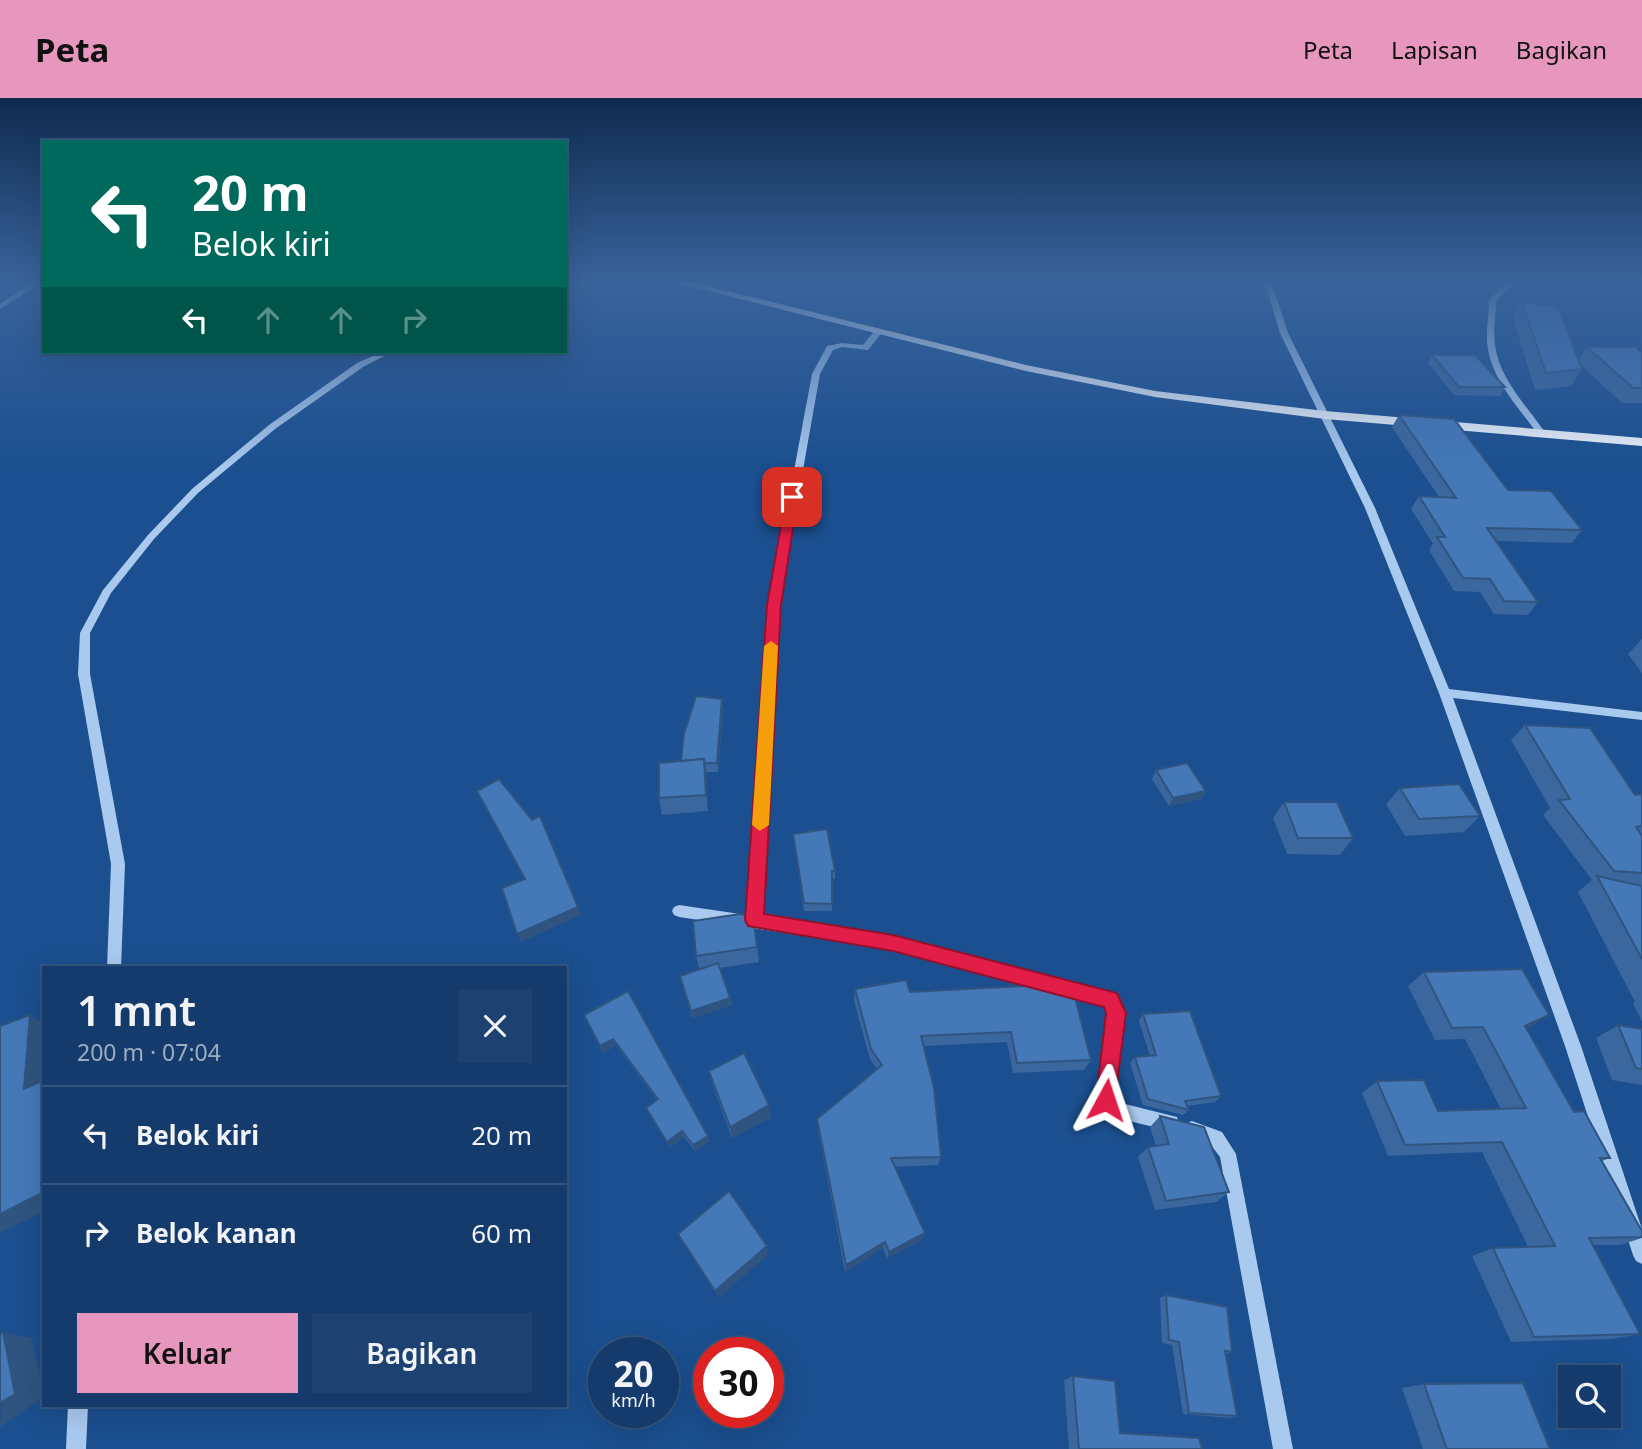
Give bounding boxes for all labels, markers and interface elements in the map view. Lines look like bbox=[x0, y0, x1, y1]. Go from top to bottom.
text: Peta bbox=[35, 27, 109, 72]
text: Peta bbox=[1303, 33, 1353, 66]
text: Lapisan bbox=[1391, 33, 1478, 66]
text: Bagikan bbox=[1516, 33, 1607, 66]
text: 20 m bbox=[192, 159, 309, 225]
icon: left bbox=[77, 168, 168, 259]
text: Belok kiri bbox=[192, 222, 331, 265]
icon: left bbox=[176, 301, 214, 339]
icon: ahead bbox=[249, 301, 287, 339]
icon: ahead bbox=[322, 301, 360, 339]
icon: right bbox=[395, 301, 433, 339]
pin bbox=[762, 467, 822, 527]
icon: arrive bbox=[773, 478, 811, 516]
text: 1 mnt bbox=[77, 981, 196, 1038]
button: close bbox=[458, 989, 532, 1063]
text: 200 m · 07:04 bbox=[77, 1036, 221, 1068]
position arrow bbox=[1069, 1063, 1143, 1137]
icon: left bbox=[77, 1116, 115, 1154]
text: Belok kiri bbox=[136, 1117, 259, 1153]
text: 20 m bbox=[471, 1117, 532, 1153]
icon: right bbox=[77, 1214, 115, 1252]
text: Belok kanan bbox=[136, 1215, 297, 1251]
text: 60 m bbox=[471, 1215, 532, 1251]
button: Keluar bbox=[77, 1313, 298, 1393]
button: Bagikan bbox=[312, 1313, 532, 1393]
speed limit sign: 30 bbox=[693, 1337, 784, 1428]
text: 20 bbox=[613, 1350, 654, 1397]
map controls bbox=[1558, 1365, 1621, 1428]
button: search bbox=[1558, 1365, 1621, 1428]
text: km/h bbox=[611, 1388, 656, 1412]

